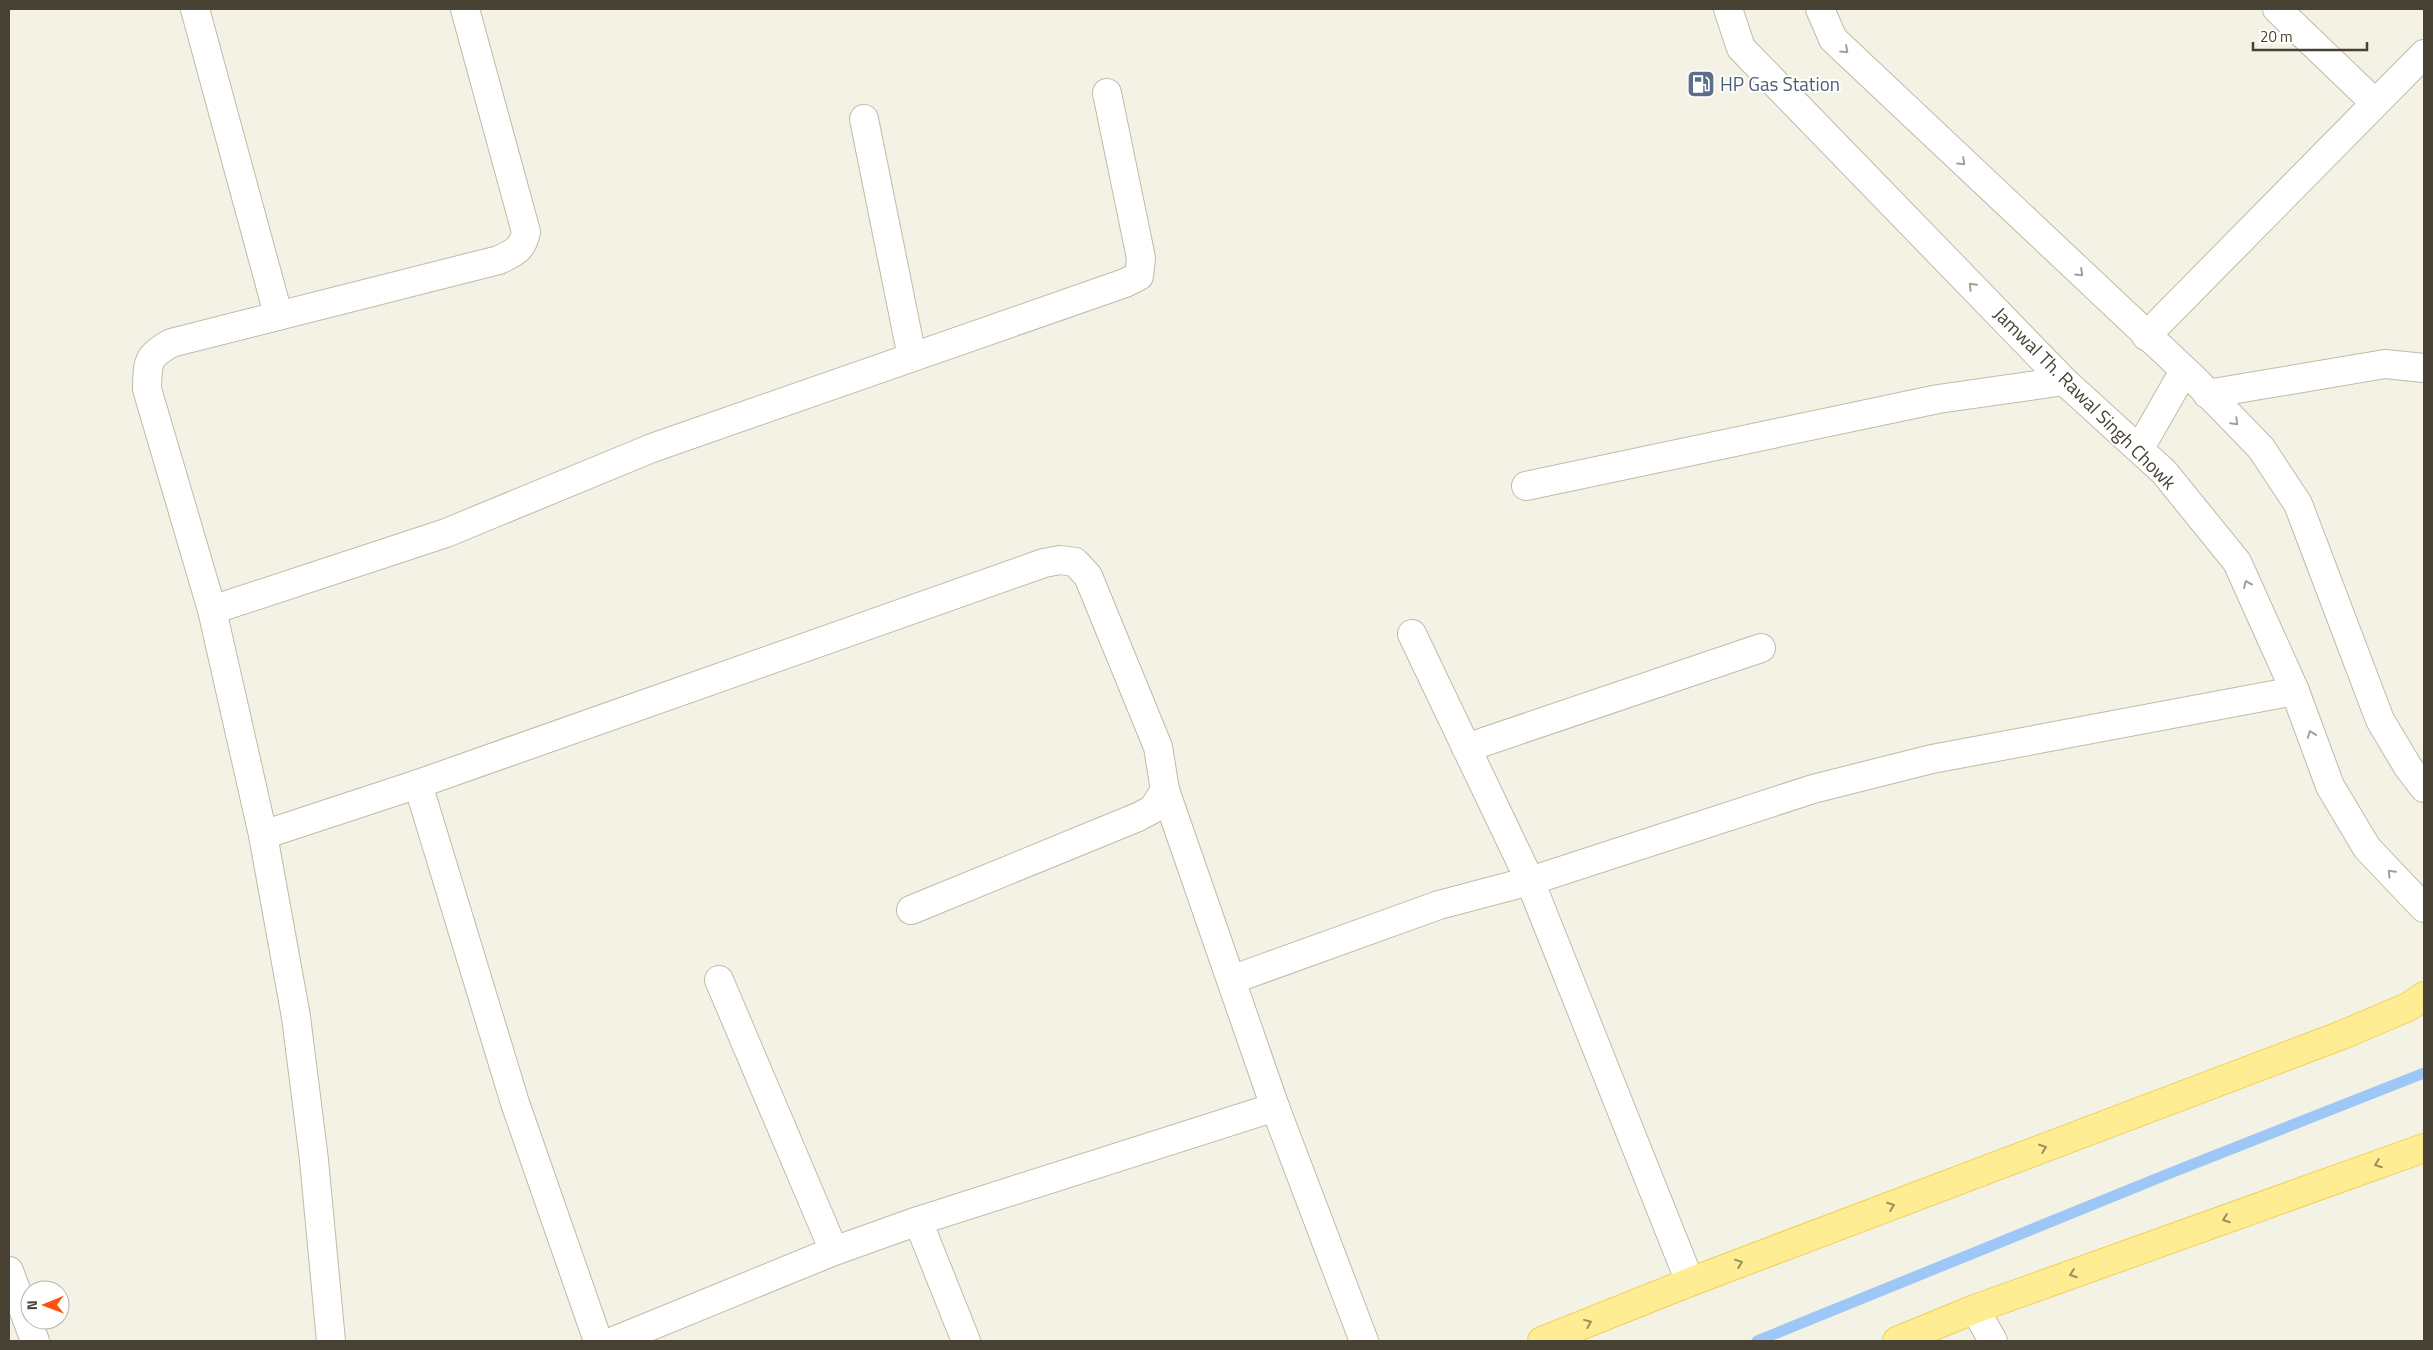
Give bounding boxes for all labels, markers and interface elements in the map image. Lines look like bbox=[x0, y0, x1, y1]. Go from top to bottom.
scale bar bbox=[2253, 20, 2367, 52]
text: 20 m bbox=[2260, 25, 2293, 48]
one-way arrow bbox=[1839, 44, 1848, 53]
fuel station icon: HP Gas Station bbox=[1686, 69, 1716, 99]
place label: HP Gas Station bbox=[1720, 69, 1840, 98]
one-way arrow bbox=[1957, 156, 1966, 165]
one-way arrow bbox=[2075, 268, 2084, 277]
one-way arrow bbox=[1969, 283, 1978, 292]
street label: Jamwal Th. Rawal Singh Chowk bbox=[1987, 300, 2183, 496]
one-way arrow bbox=[2230, 416, 2239, 425]
one-way arrow bbox=[2242, 580, 2253, 589]
one-way arrow bbox=[2306, 730, 2316, 738]
one-way arrow bbox=[2388, 869, 2397, 878]
one-way arrow bbox=[2038, 1144, 2046, 1154]
one-way arrow bbox=[2375, 1158, 2383, 1168]
one-way arrow bbox=[1886, 1202, 1894, 1212]
one-way arrow bbox=[2222, 1213, 2230, 1223]
one-way arrow bbox=[1734, 1259, 1742, 1269]
one-way arrow bbox=[2069, 1268, 2077, 1278]
north arrow bbox=[20, 1280, 70, 1330]
text: N bbox=[21, 1300, 42, 1310]
one-way arrow bbox=[1583, 1319, 1591, 1329]

